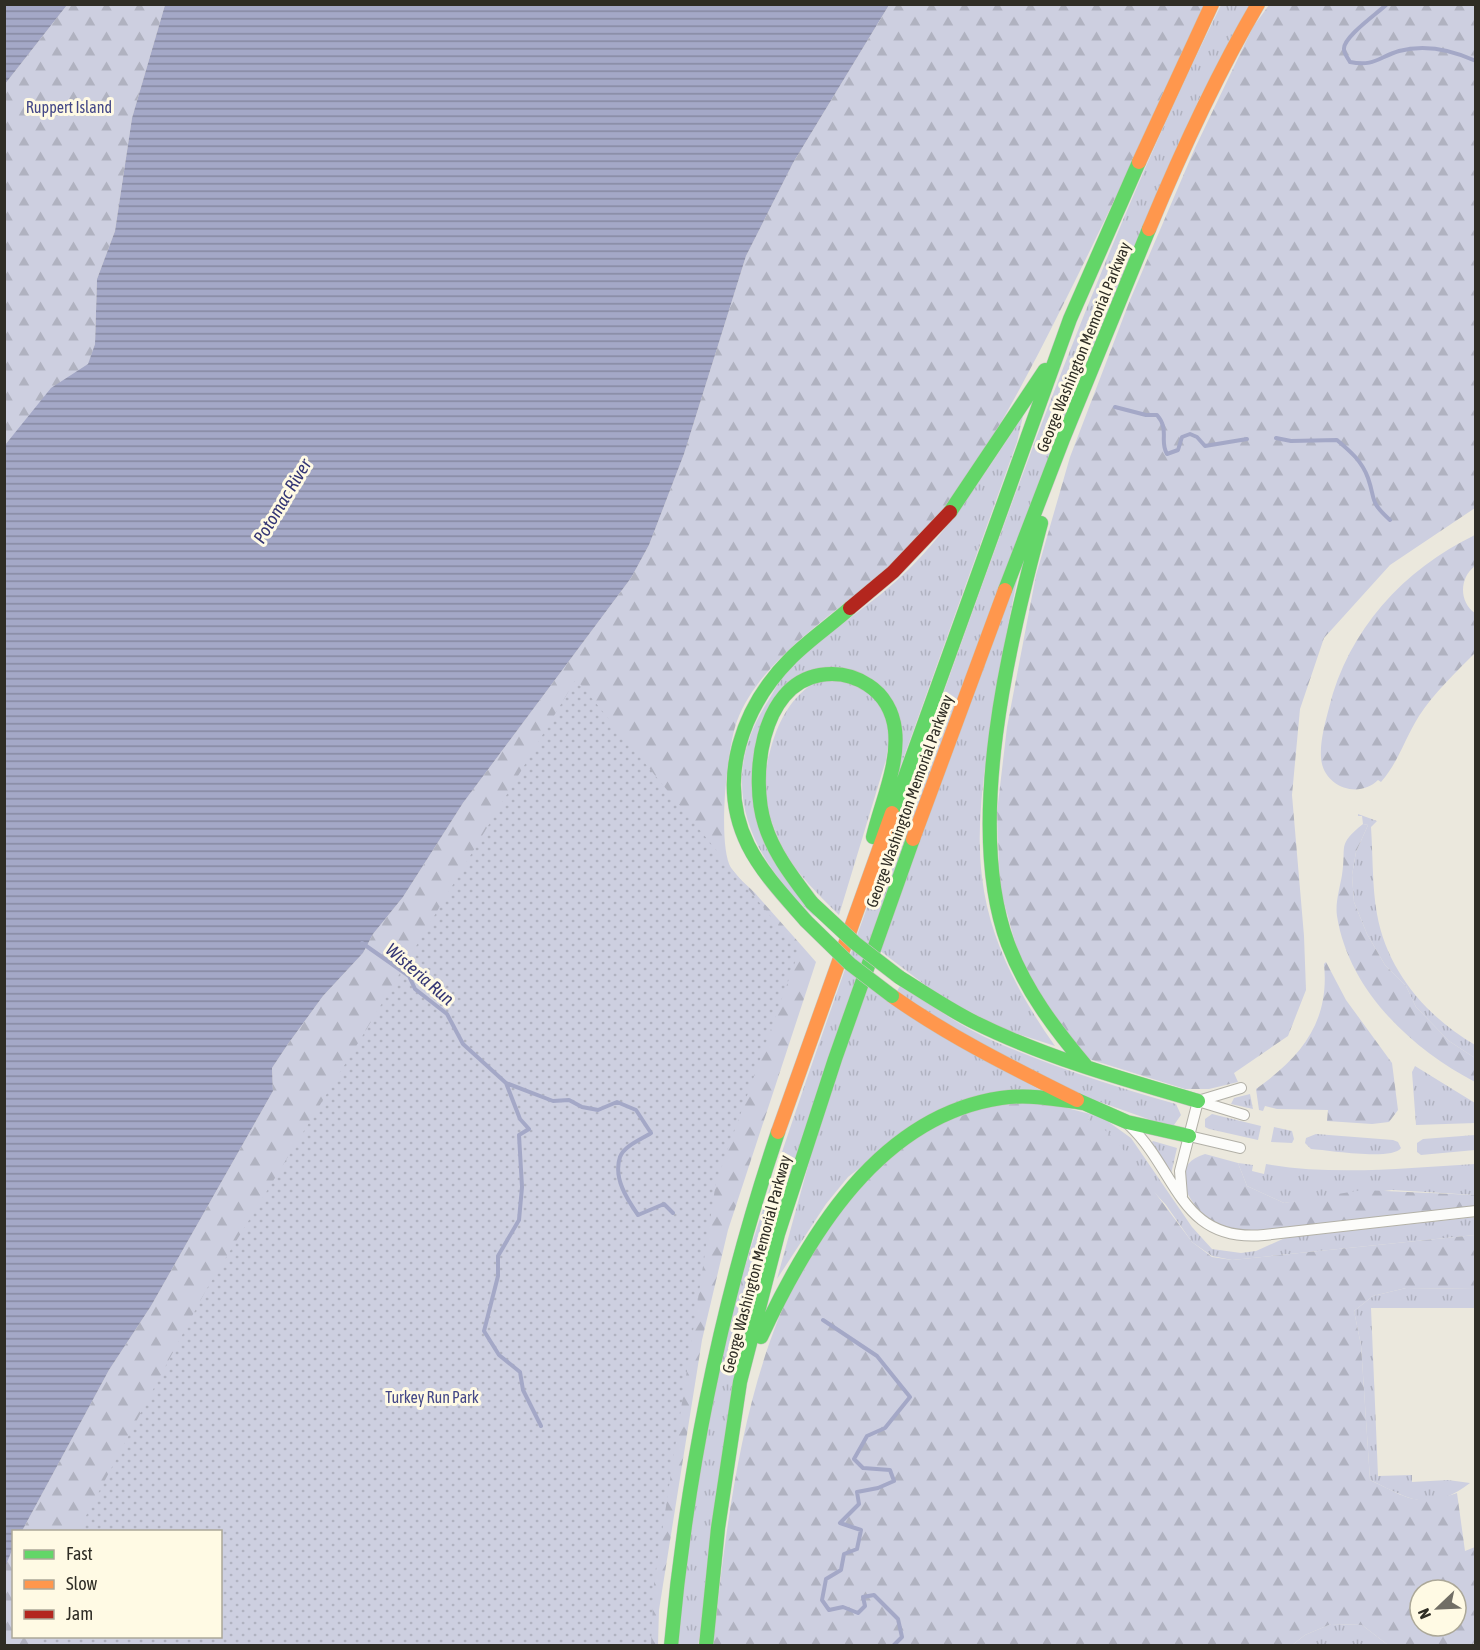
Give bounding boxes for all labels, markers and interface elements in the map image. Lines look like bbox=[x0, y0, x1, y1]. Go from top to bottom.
park label: Ruppert Island bbox=[26, 98, 112, 117]
street label: George Washington Memorial Parkway bbox=[1032, 239, 1135, 455]
water label: Potomac River bbox=[249, 454, 316, 547]
street label: George Washington Memorial Parkway bbox=[862, 692, 957, 910]
water label: Wisteria Run bbox=[382, 939, 459, 1009]
street label: George Washington Memorial Parkway bbox=[718, 1153, 795, 1375]
park label: Turkey Run Park bbox=[385, 1388, 479, 1407]
legend bbox=[12, 1530, 222, 1638]
text: Fast bbox=[66, 1543, 93, 1564]
text: Slow bbox=[66, 1573, 97, 1594]
north arrow bbox=[1408, 1578, 1468, 1638]
text: Jam bbox=[66, 1603, 93, 1624]
text: N bbox=[1414, 1606, 1434, 1622]

